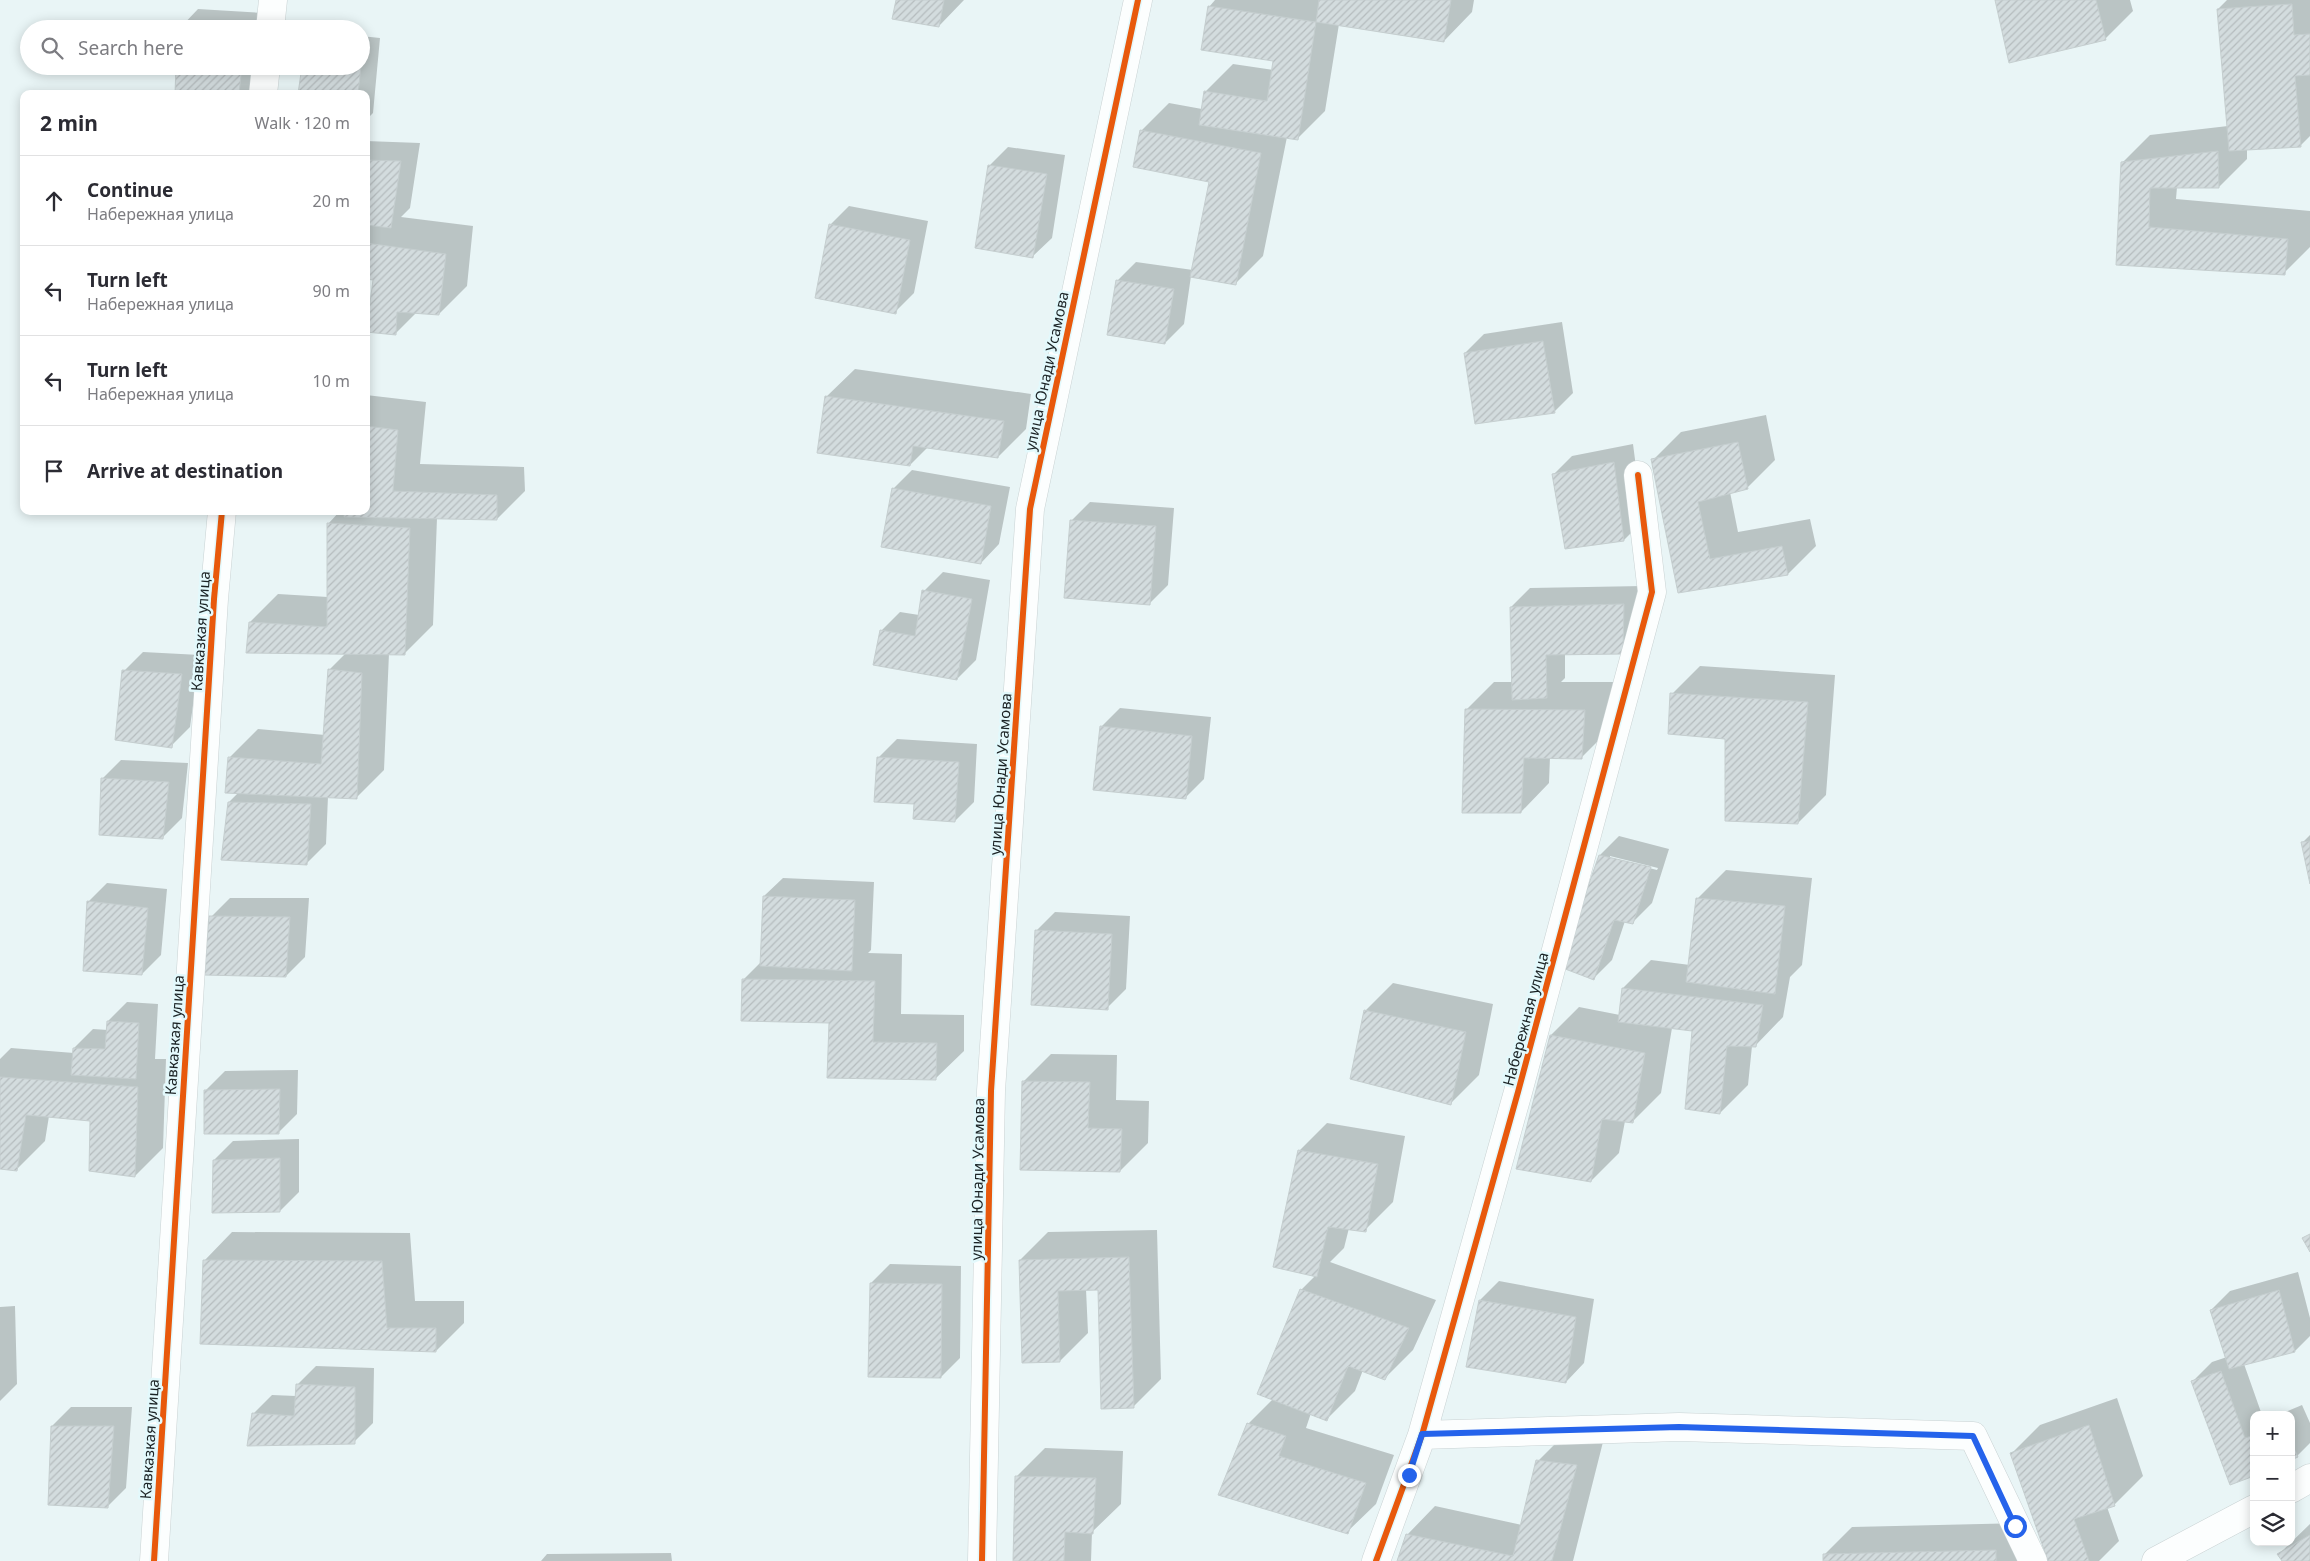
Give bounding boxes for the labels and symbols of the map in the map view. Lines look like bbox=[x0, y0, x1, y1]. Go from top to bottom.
street label: улица Юнади Усамова bbox=[1019, 289, 1073, 453]
street label: Кавказкая улица bbox=[186, 570, 214, 692]
street label: улица Юнади Усамова bbox=[984, 692, 1016, 856]
street label: Набережная улица bbox=[1498, 950, 1552, 1088]
street label: Кавказкая улица bbox=[160, 974, 188, 1096]
street label: улица Юнади Усамова bbox=[966, 1098, 988, 1260]
street label: Кавказкая улица bbox=[135, 1378, 163, 1500]
route end bbox=[1398, 1464, 1421, 1487]
route start bbox=[2004, 1515, 2027, 1538]

